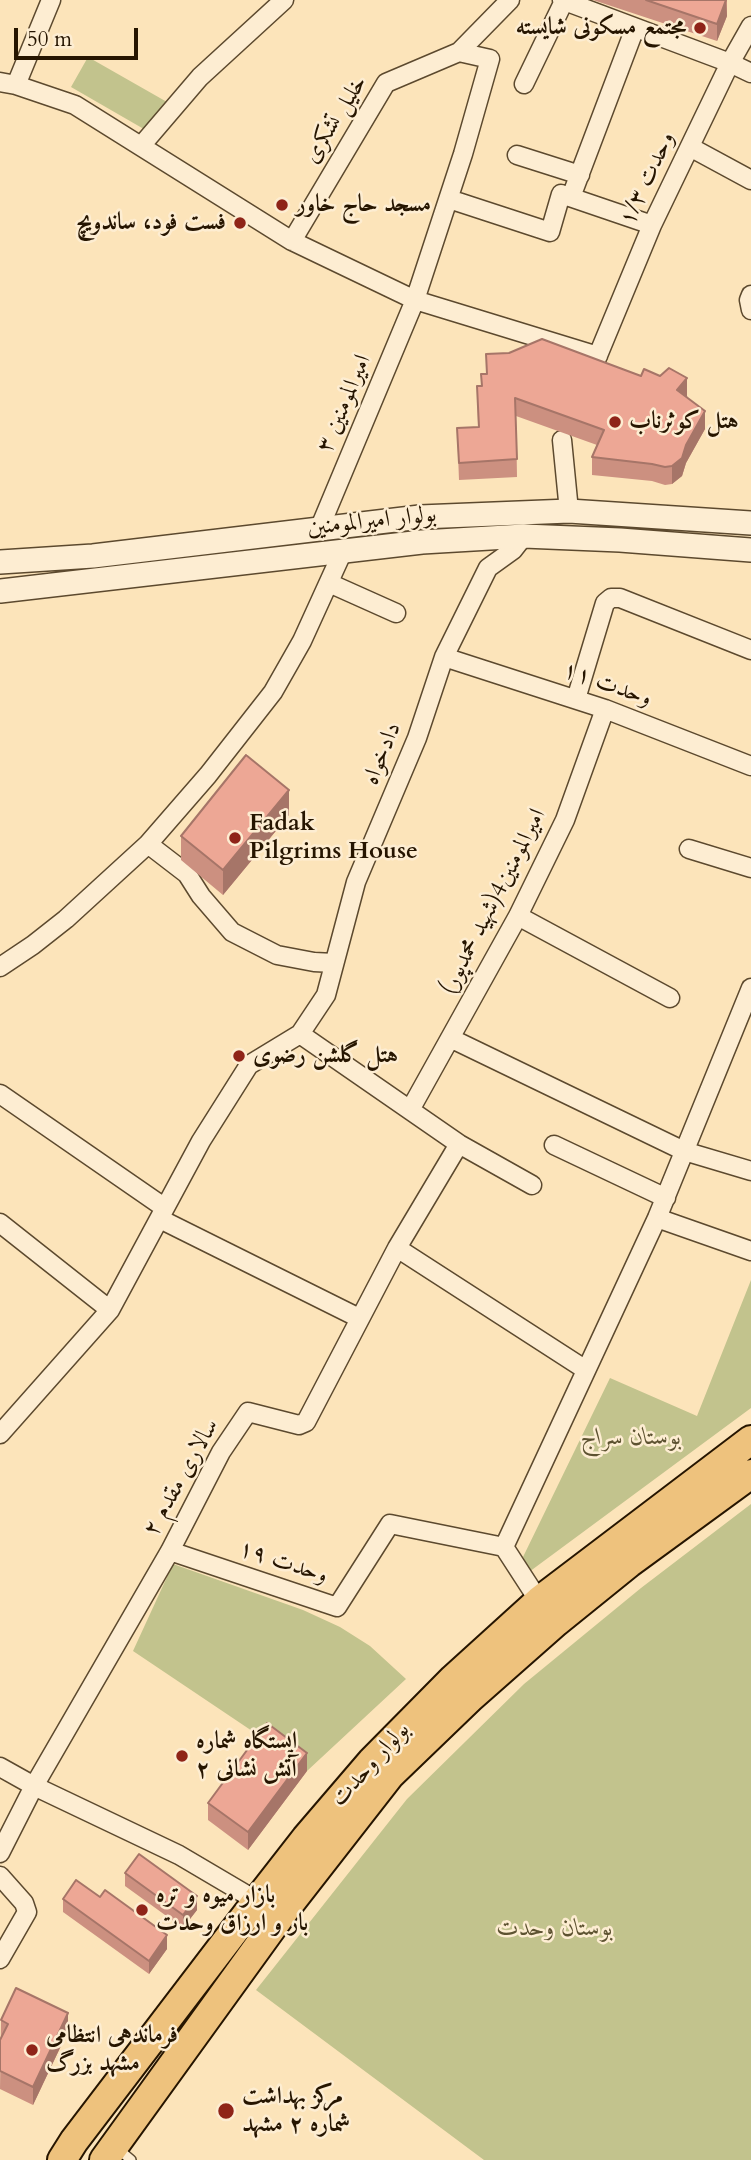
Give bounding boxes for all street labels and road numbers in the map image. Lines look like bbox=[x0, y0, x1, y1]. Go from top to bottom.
street label: خلیل تشکری bbox=[298, 71, 374, 169]
street label: وحدت ۱/۳ bbox=[614, 128, 682, 230]
street label: امیرالمومنین ۳ bbox=[311, 351, 379, 457]
street label: بولوار امیرالمومنین bbox=[306, 501, 438, 543]
street label: وحدت ۱۱ bbox=[559, 656, 655, 714]
street label: دادخواه bbox=[357, 719, 409, 789]
street label: امیرالمومنین4(شهید محمدپور) bbox=[435, 804, 553, 1000]
street label: سالاری مقدم ۲ bbox=[138, 1414, 226, 1542]
street label: وحدت ۱۹ bbox=[235, 1535, 331, 1591]
street label: بولوار وحدت bbox=[325, 1717, 417, 1813]

